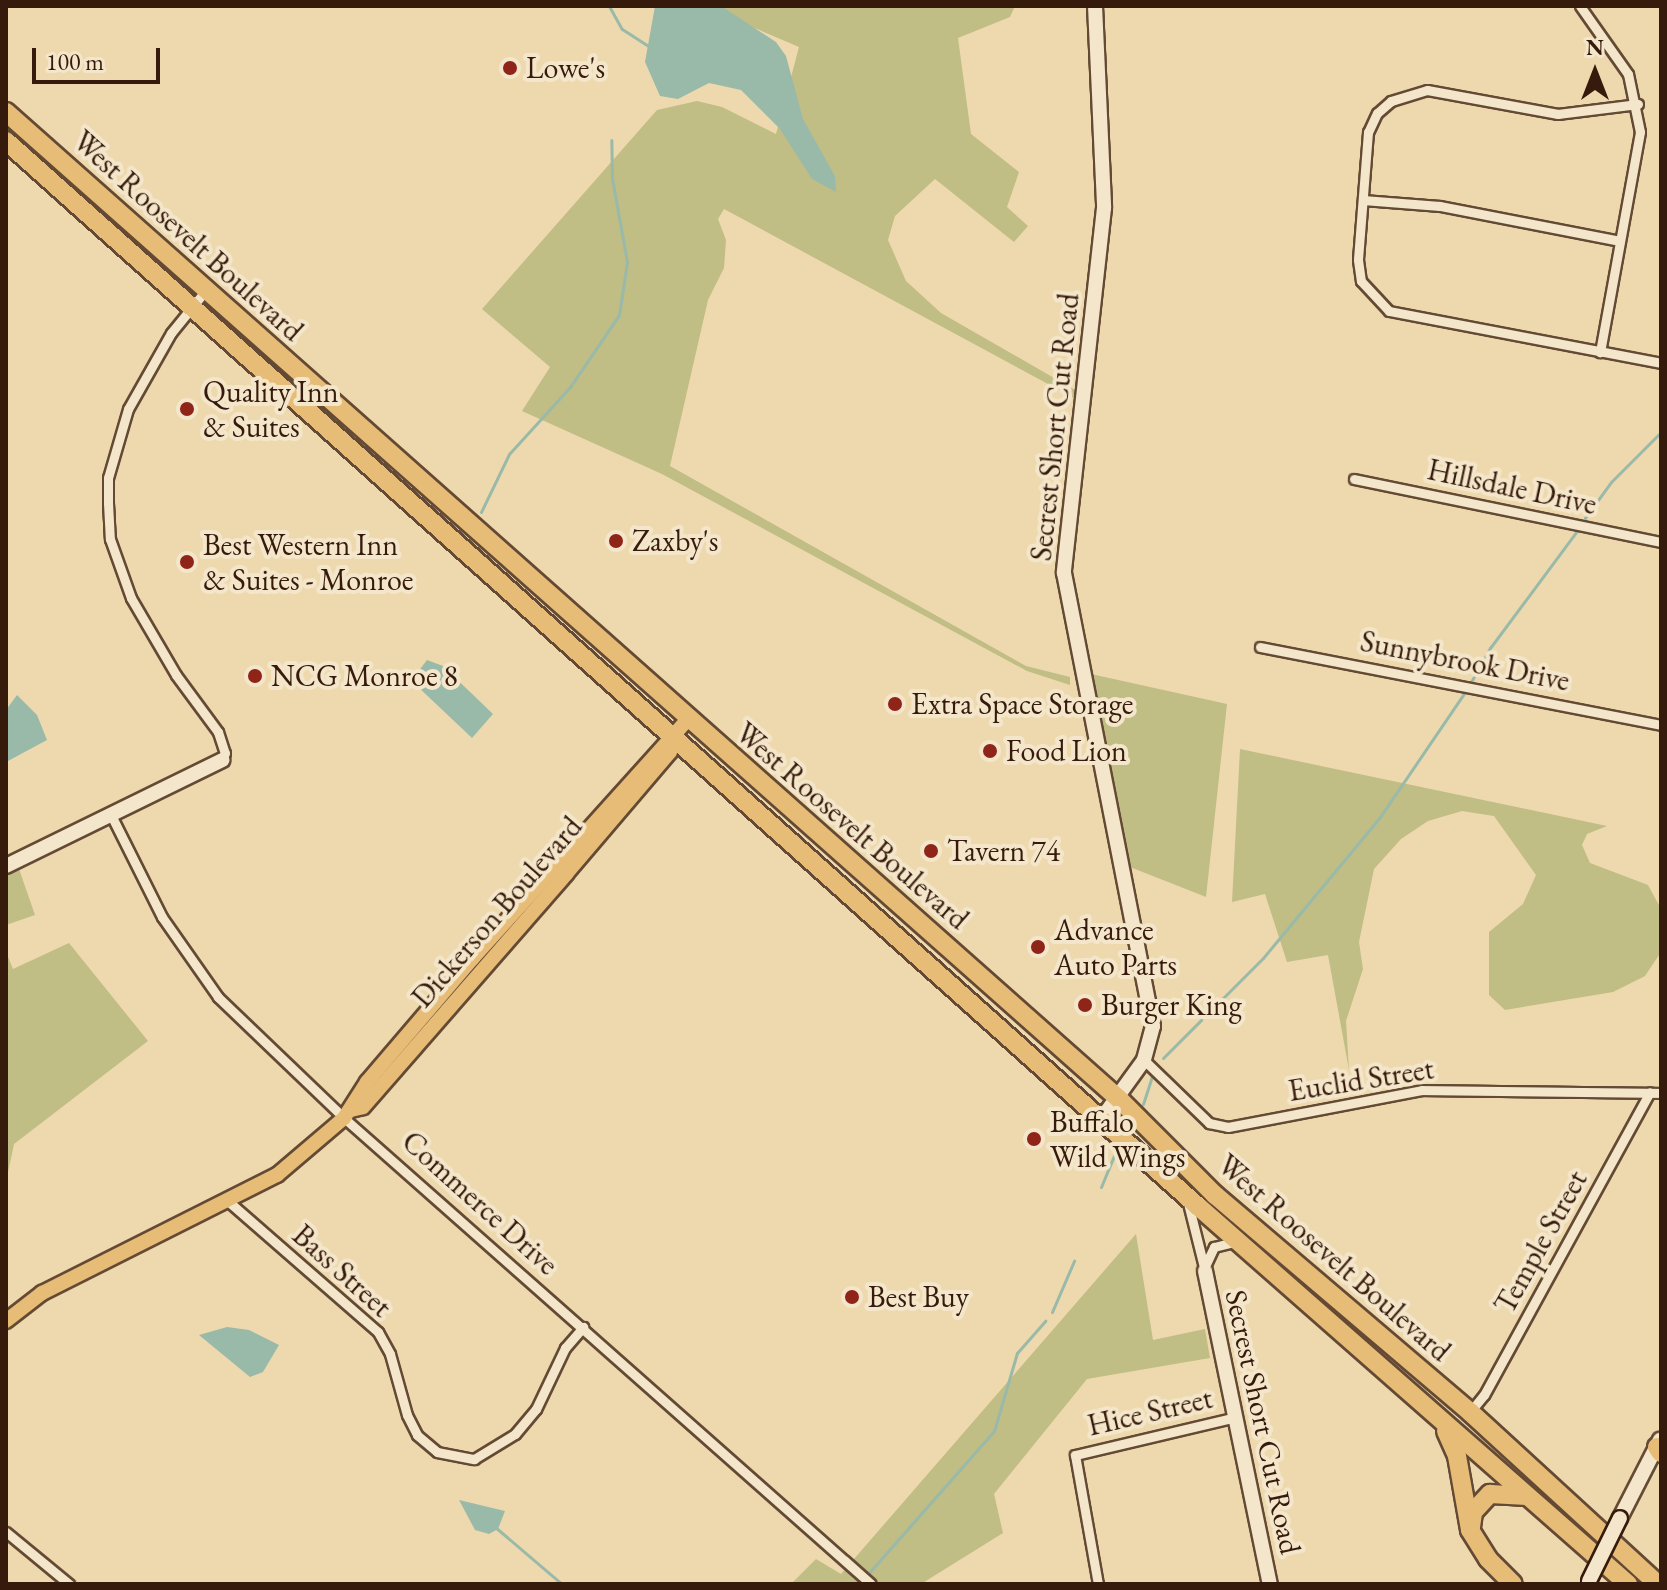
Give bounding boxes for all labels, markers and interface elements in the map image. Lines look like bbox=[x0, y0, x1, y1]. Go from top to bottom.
scale bar bbox=[36, 32, 164, 82]
north arrow bbox=[1555, 32, 1635, 112]
text: N bbox=[1586, 33, 1604, 62]
text: 100 m bbox=[46, 46, 104, 77]
place label: Lowe's bbox=[526, 50, 605, 86]
marker: Lowe's bbox=[501, 59, 519, 77]
street label: West Roosevelt Boulevard bbox=[65, 123, 311, 349]
street label: Secrest Short Cut Road bbox=[1023, 291, 1087, 563]
place label: Quality Inn & Suites bbox=[203, 374, 339, 444]
marker: Quality Inn & Suites bbox=[178, 400, 196, 418]
street label: Hillsdale Drive bbox=[1424, 452, 1600, 522]
place label: Zaxby's bbox=[632, 523, 718, 559]
place label: Best Western Inn & Suites - Monroe bbox=[203, 527, 414, 598]
marker: Zaxby's bbox=[607, 532, 625, 550]
marker: Best Western Inn & Suites - Monroe bbox=[178, 553, 196, 571]
street label: Sunnybrook Drive bbox=[1357, 623, 1573, 699]
place label: NCG Monroe 8 bbox=[271, 658, 458, 694]
marker: NCG Monroe 8 bbox=[246, 667, 264, 685]
place label: Extra Space Storage bbox=[911, 686, 1133, 722]
marker: Extra Space Storage bbox=[886, 695, 904, 713]
street label: West Roosevelt Boulevard bbox=[728, 715, 976, 937]
place label: Food Lion bbox=[1006, 733, 1127, 769]
marker: Food Lion bbox=[981, 742, 999, 760]
street label: Dickerson Boulevard bbox=[404, 809, 590, 1015]
place label: Tavern 74 bbox=[947, 833, 1060, 869]
marker: Tavern 74 bbox=[922, 842, 940, 860]
place label: Advance Auto Parts bbox=[1054, 912, 1177, 982]
marker: Advance Auto Parts bbox=[1029, 938, 1047, 956]
place label: Burger King bbox=[1101, 987, 1242, 1023]
marker: Burger King bbox=[1076, 996, 1094, 1014]
street label: Euclid Street bbox=[1286, 1051, 1436, 1109]
place label: Buffalo Wild Wings bbox=[1050, 1104, 1185, 1174]
street label: Commerce Drive bbox=[394, 1123, 566, 1283]
marker: Buffalo Wild Wings bbox=[1025, 1130, 1043, 1148]
street label: West Roosevelt Boulevard bbox=[1210, 1147, 1458, 1369]
street label: Temple Street bbox=[1487, 1164, 1595, 1320]
street label: Bass Street bbox=[285, 1217, 399, 1325]
place label: Best Buy bbox=[868, 1279, 969, 1315]
street label: Secrest Short Cut Road bbox=[1217, 1287, 1309, 1557]
marker: Best Buy bbox=[843, 1288, 861, 1306]
street label: Hice Street bbox=[1084, 1380, 1216, 1444]

